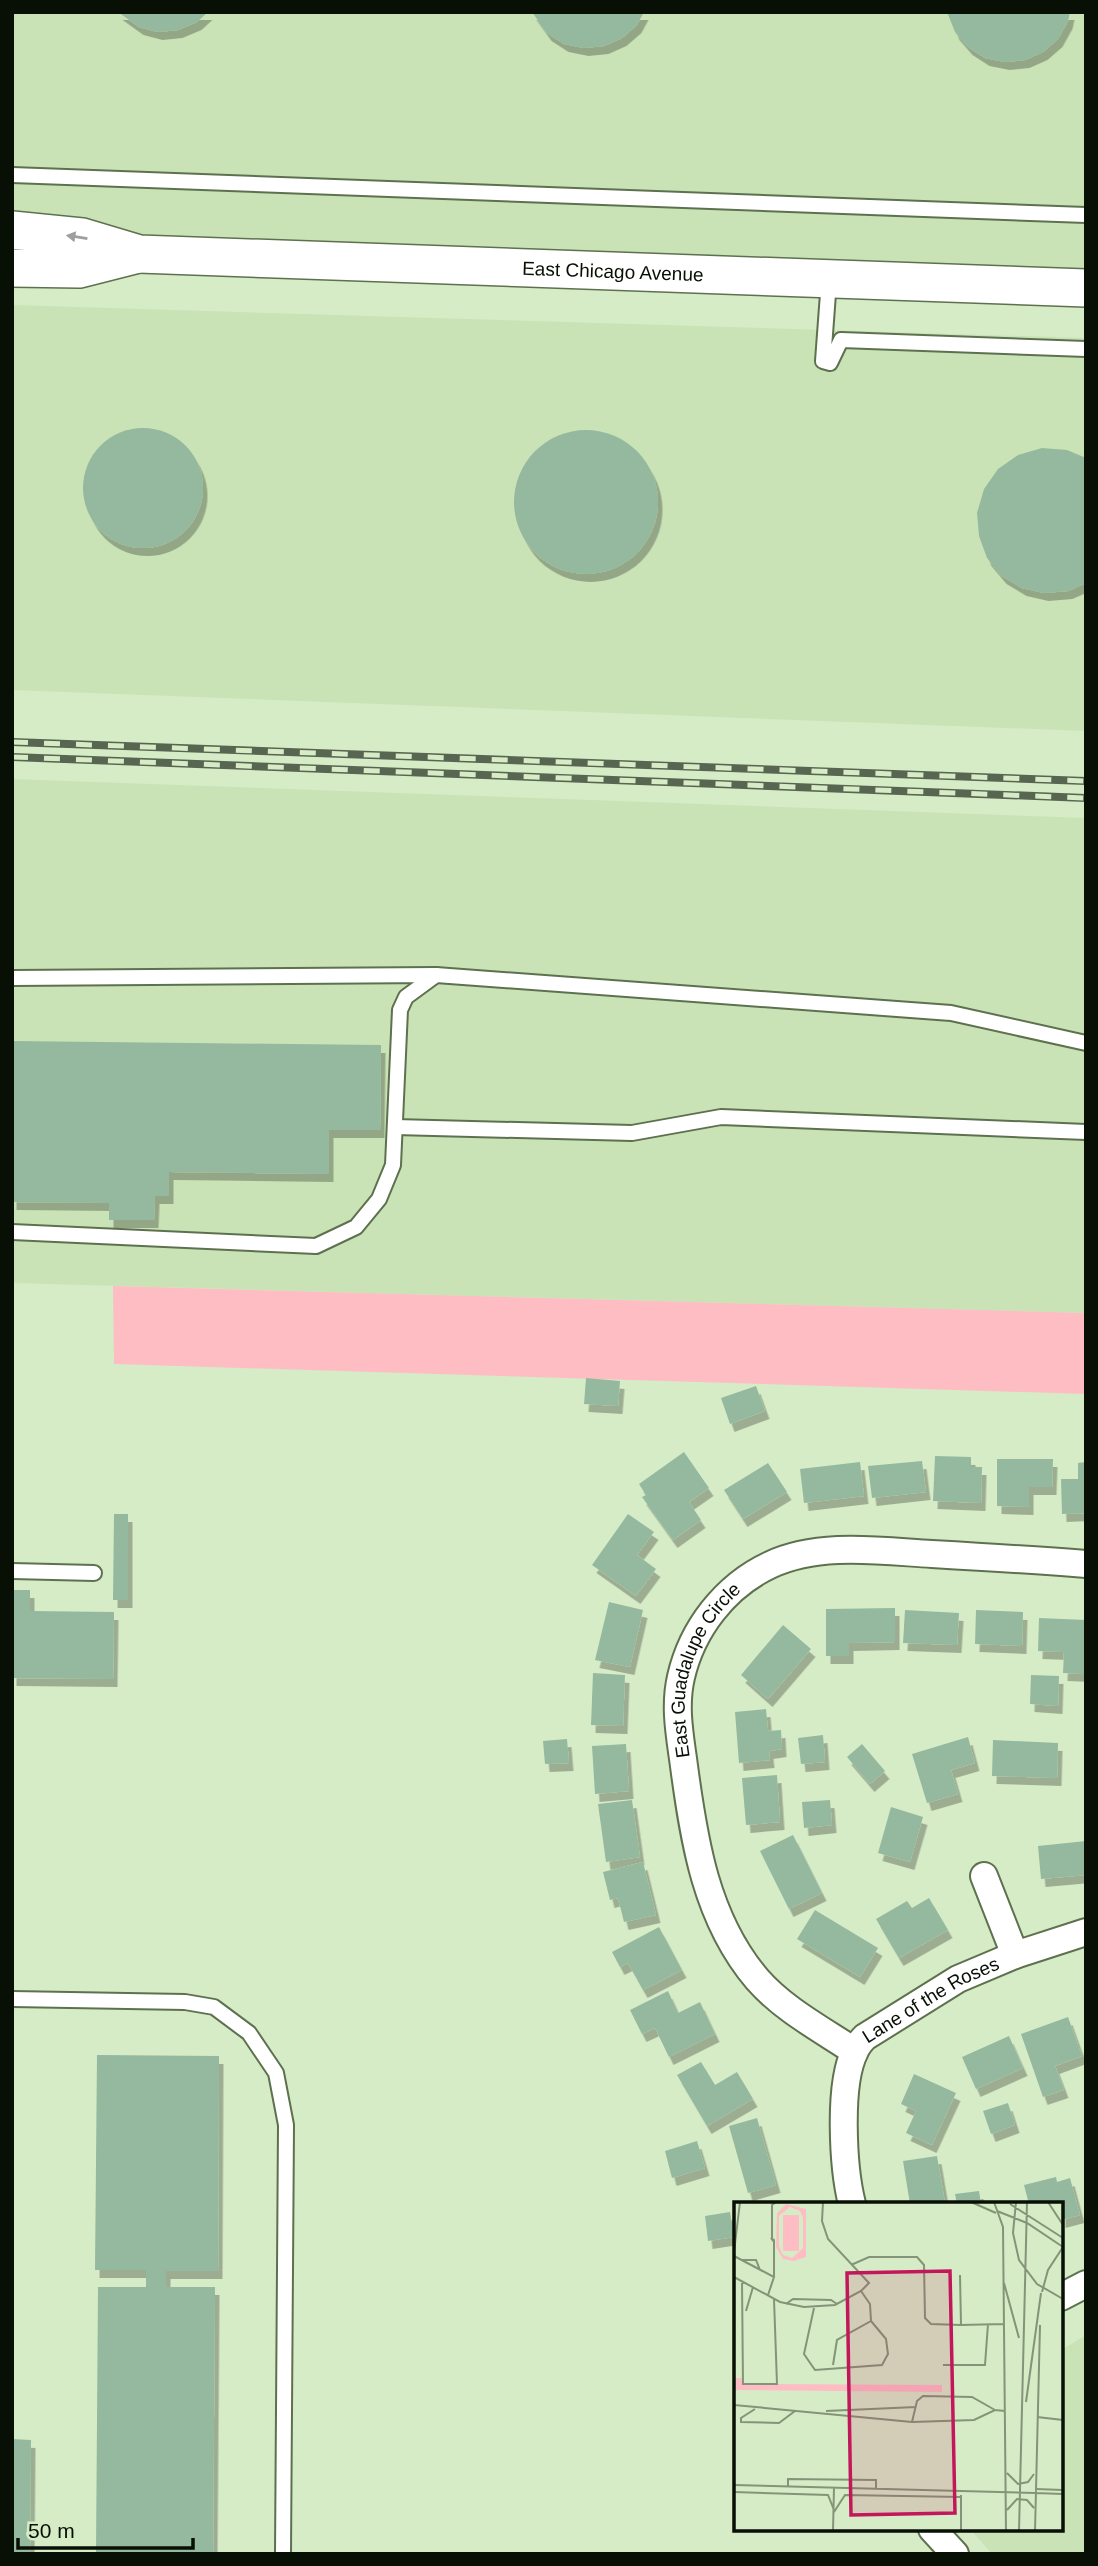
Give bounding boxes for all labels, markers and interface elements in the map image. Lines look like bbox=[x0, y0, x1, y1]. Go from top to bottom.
one-way arrow bbox=[65, 231, 87, 242]
street label: East Chicago Avenue bbox=[522, 257, 704, 285]
street label: East Guadalupe Circle bbox=[667, 1578, 744, 1759]
street label: Lane of the Roses bbox=[858, 1953, 1002, 2047]
inset map bbox=[734, 2202, 1063, 2531]
scale bar bbox=[18, 2506, 192, 2550]
text: 50 m bbox=[28, 2519, 75, 2542]

